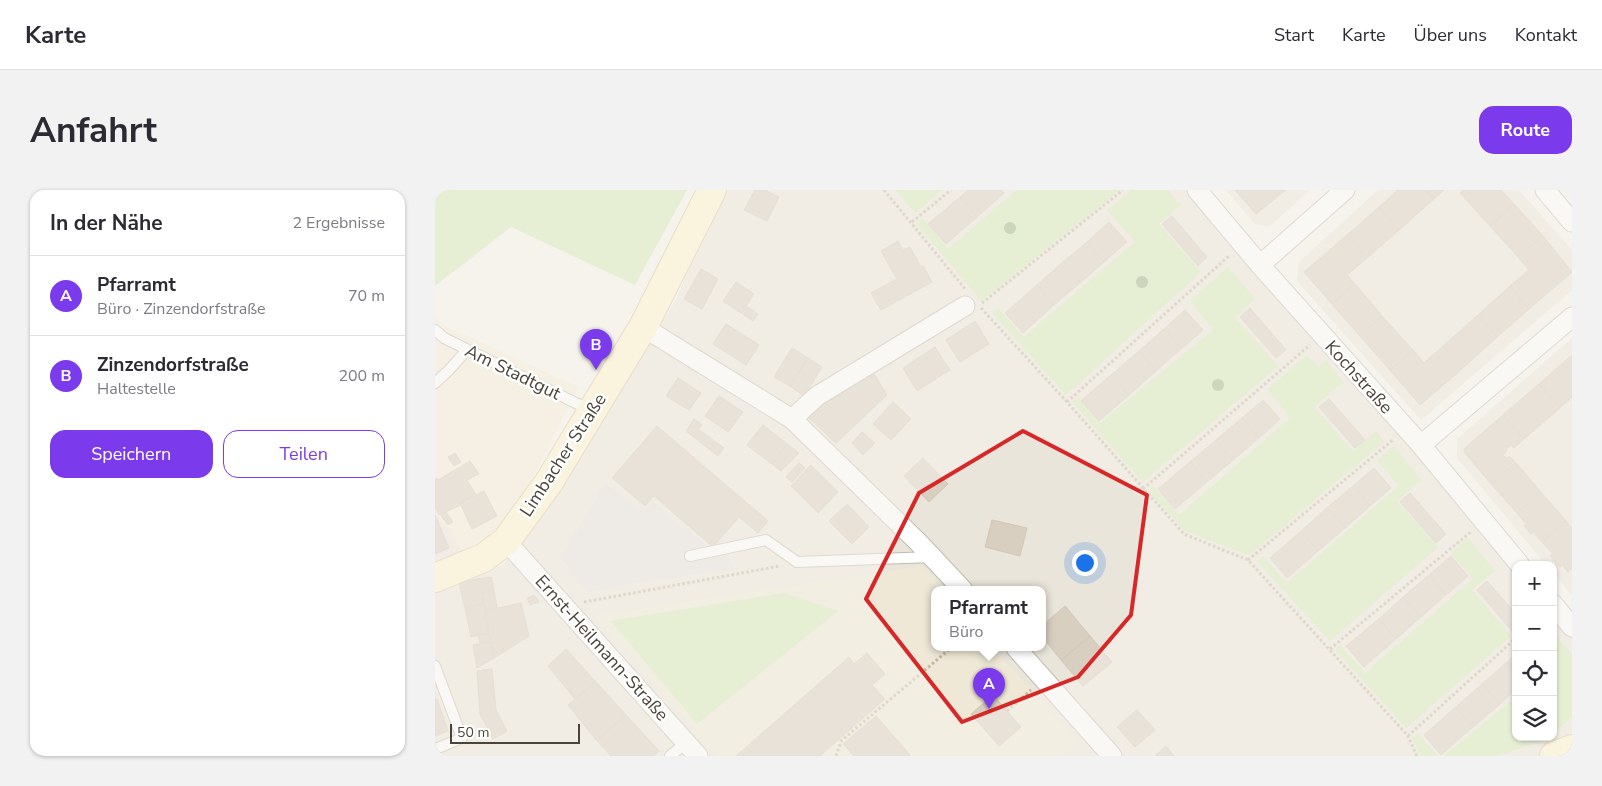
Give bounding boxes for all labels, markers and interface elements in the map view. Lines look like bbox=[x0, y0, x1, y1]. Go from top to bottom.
text: Karte bbox=[25, 19, 86, 51]
text: Start bbox=[1274, 23, 1314, 47]
text: Karte bbox=[1342, 23, 1386, 47]
text: Über uns bbox=[1414, 23, 1487, 47]
text: Kontakt bbox=[1515, 23, 1577, 47]
button: Route bbox=[1479, 106, 1572, 154]
text: Anfahrt bbox=[30, 107, 157, 154]
text: In der Nähe bbox=[50, 209, 163, 237]
text: 2 Ergebnisse bbox=[292, 212, 385, 234]
text: Pfarramt bbox=[97, 272, 176, 298]
text: A bbox=[60, 285, 72, 307]
text: 70 m bbox=[348, 285, 385, 307]
text: Büro · Zinzendorfstraße bbox=[97, 298, 266, 320]
pin: B bbox=[580, 329, 612, 370]
street label: Kochstraße bbox=[1320, 335, 1398, 419]
street label: Am Stadtgut bbox=[461, 338, 565, 406]
text: Zinzendorfstraße bbox=[97, 352, 249, 378]
text: B bbox=[60, 365, 72, 387]
text: 200 m bbox=[338, 365, 385, 387]
text: Haltestelle bbox=[97, 378, 176, 400]
street label: Limbacher Straße bbox=[514, 389, 612, 521]
button: Speichern bbox=[50, 430, 213, 478]
button: Teilen bbox=[223, 430, 385, 478]
your location bbox=[1072, 550, 1098, 576]
map controls bbox=[1512, 561, 1557, 741]
button: + bbox=[1512, 561, 1557, 606]
street label: Ernst-Heilmann-Straße bbox=[530, 570, 674, 726]
popup bbox=[931, 586, 1046, 651]
text: Pfarramt bbox=[949, 595, 1028, 621]
button: − bbox=[1512, 606, 1557, 651]
text: Büro bbox=[949, 621, 983, 643]
button: locate bbox=[1512, 651, 1557, 696]
pin: A bbox=[973, 668, 1005, 709]
button: layers bbox=[1512, 696, 1557, 741]
scale bar bbox=[450, 721, 580, 744]
text: 50 m bbox=[457, 723, 489, 742]

